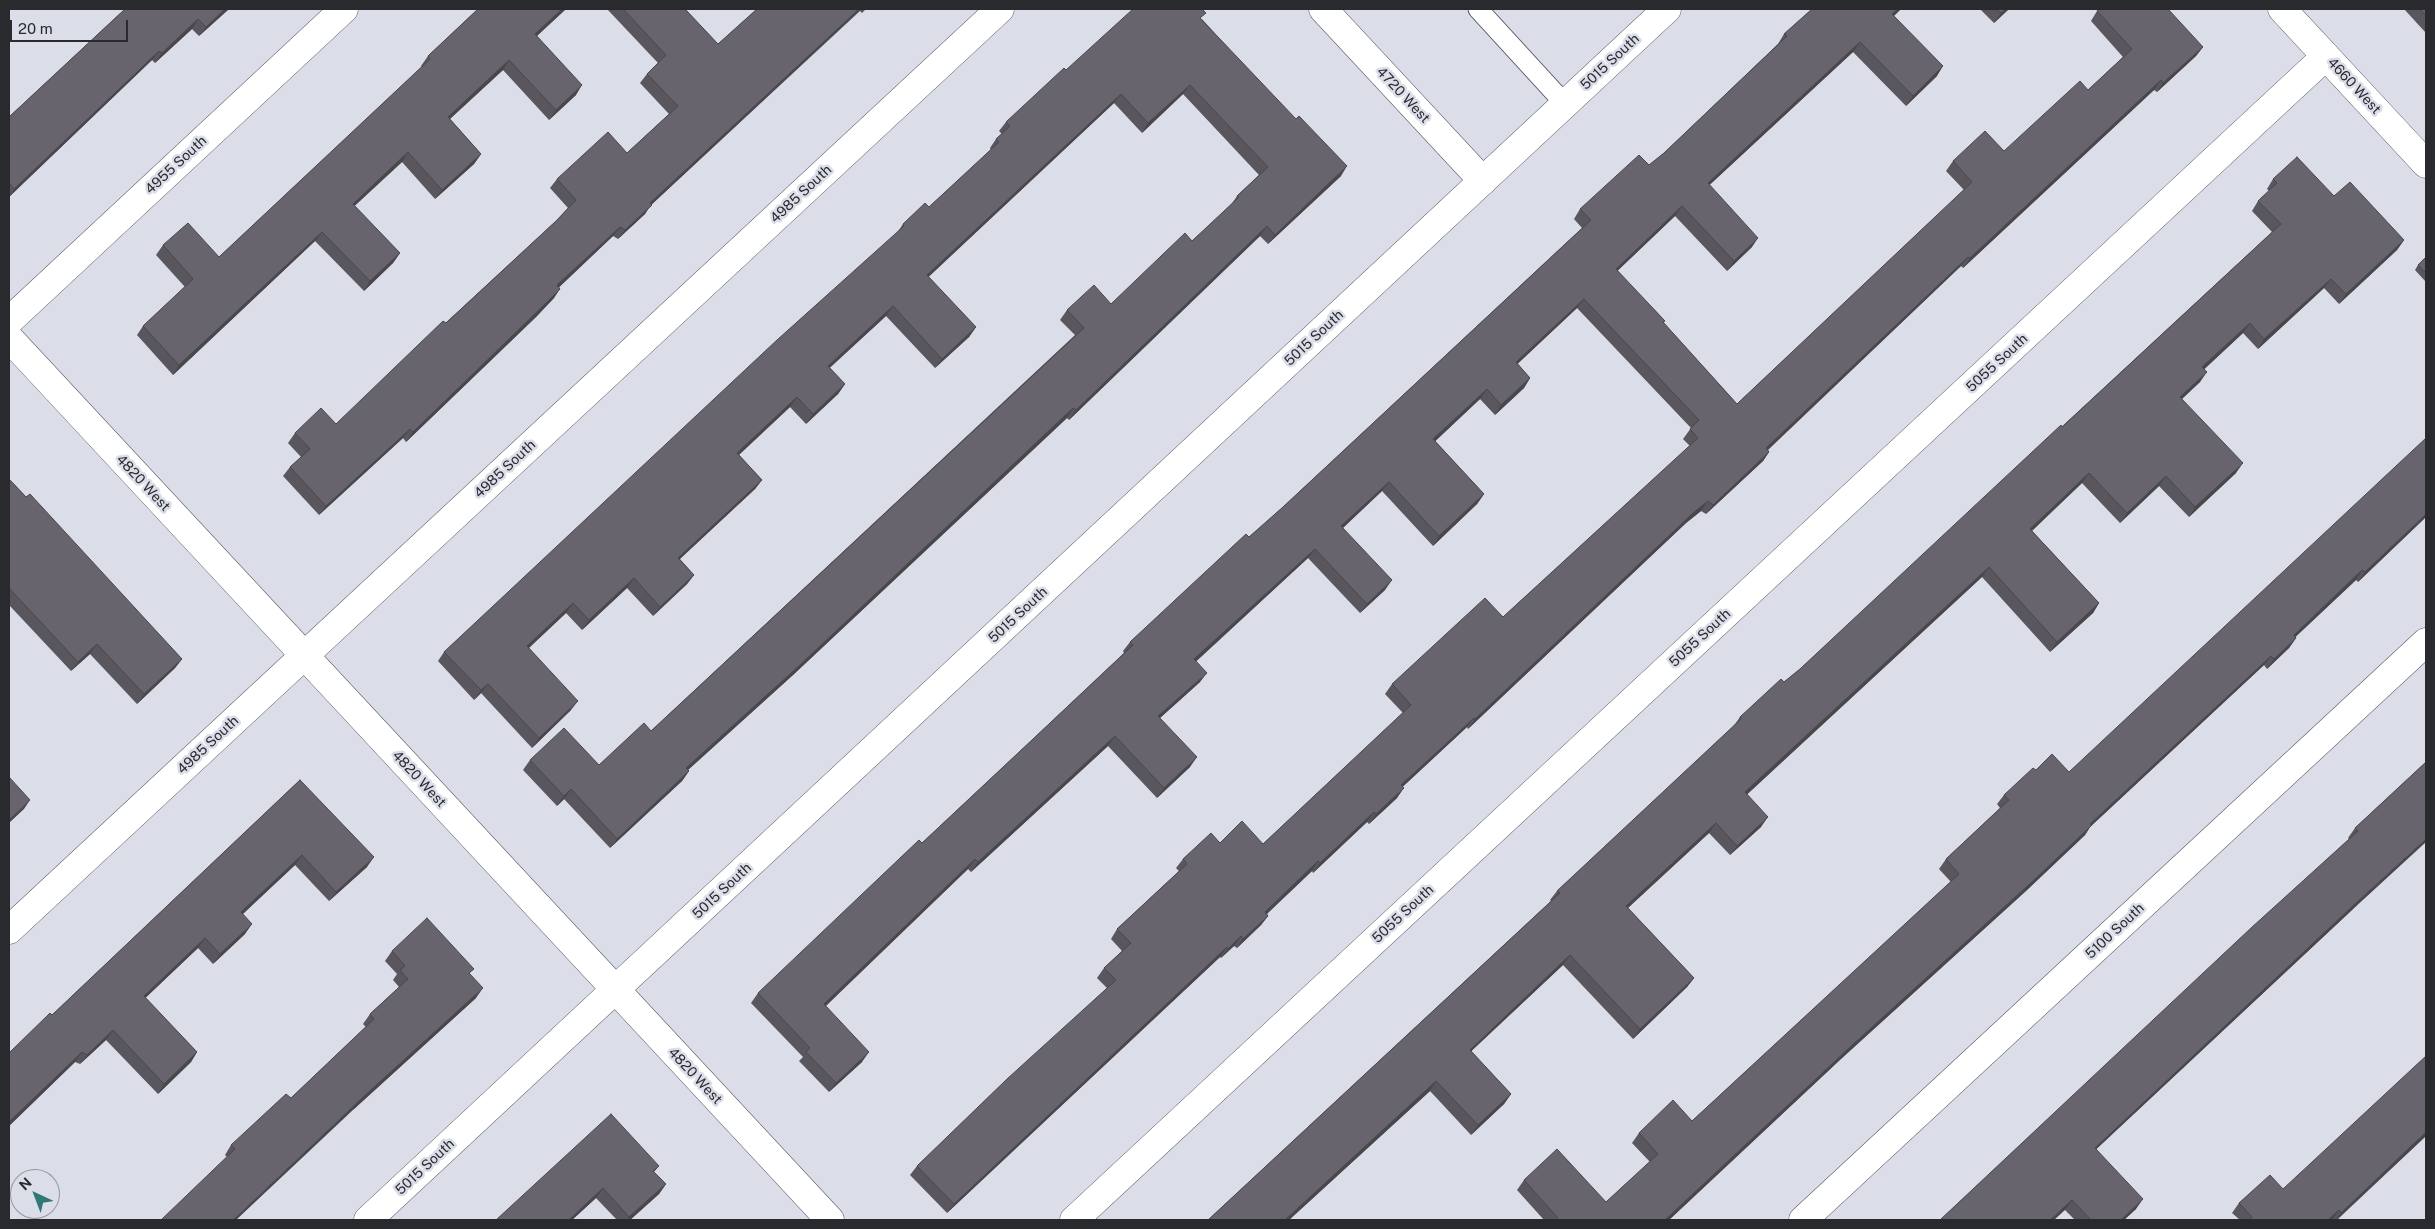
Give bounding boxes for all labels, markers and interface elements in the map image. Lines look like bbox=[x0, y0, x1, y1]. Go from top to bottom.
scale bar bbox=[12, 10, 130, 42]
text: 20 m bbox=[18, 20, 53, 37]
street label: 5015 South bbox=[1577, 30, 1643, 94]
street label: 4660 West bbox=[2324, 54, 2384, 118]
street label: 4720 West bbox=[1373, 63, 1433, 127]
street label: 4955 South bbox=[142, 132, 210, 198]
street label: 4985 South bbox=[767, 161, 835, 227]
street label: 5015 South bbox=[1281, 306, 1347, 370]
street label: 5055 South bbox=[1963, 330, 2031, 396]
street label: 4985 South bbox=[471, 436, 539, 502]
street label: 4820 West bbox=[113, 451, 173, 515]
street label: 5015 South bbox=[985, 583, 1051, 647]
street label: 5055 South bbox=[1666, 605, 1734, 671]
street label: 4985 South bbox=[174, 712, 242, 778]
street label: 4820 West bbox=[389, 747, 449, 811]
street label: 5015 South bbox=[689, 859, 755, 923]
street label: 5055 South bbox=[1369, 881, 1437, 947]
street label: 5100 South bbox=[2082, 900, 2148, 962]
street label: 4820 West bbox=[665, 1044, 725, 1108]
street label: 5015 South bbox=[392, 1135, 458, 1199]
north arrow bbox=[10, 1169, 60, 1219]
text: N bbox=[16, 1174, 35, 1193]

